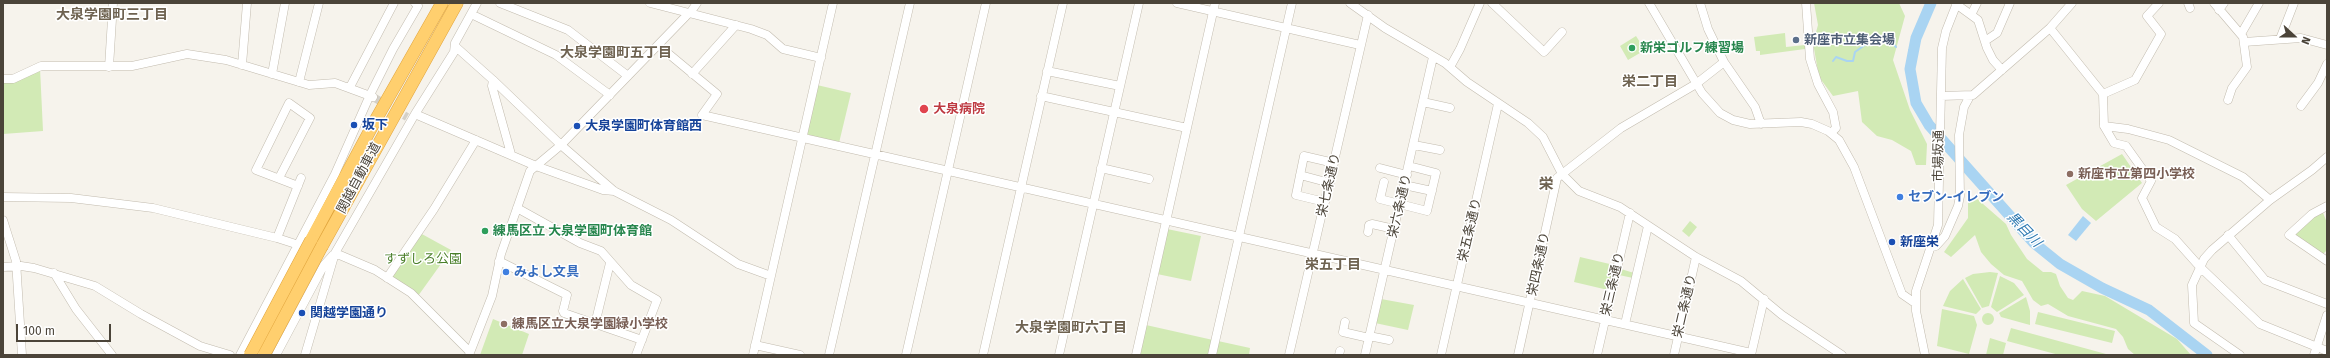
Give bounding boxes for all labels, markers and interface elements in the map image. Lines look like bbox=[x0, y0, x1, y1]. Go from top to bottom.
district label: 大泉学園町三丁目 bbox=[56, 7, 168, 23]
north arrow bbox=[2274, 16, 2314, 56]
place label: 新座市立集会場 bbox=[1804, 32, 1895, 48]
marker: 新座市立集会場 bbox=[1791, 35, 1801, 45]
text: N bbox=[2298, 35, 2313, 46]
place label: 新栄ゴルフ練習場 bbox=[1640, 40, 1744, 56]
marker: 新栄ゴルフ練習場 bbox=[1627, 43, 1637, 53]
district label: 大泉学園町五丁目 bbox=[560, 45, 672, 61]
district label: 栄二丁目 bbox=[1622, 74, 1678, 90]
place label: 大泉病院 bbox=[933, 101, 985, 117]
marker: 大泉病院 bbox=[918, 103, 930, 115]
place label: 坂下 bbox=[362, 117, 388, 133]
place label: 大泉学園町体育館西 bbox=[585, 118, 702, 134]
marker: 坂下 bbox=[349, 120, 359, 130]
marker: 大泉学園町体育館西 bbox=[572, 121, 582, 131]
street label: 市場坂通 bbox=[1931, 130, 1947, 182]
street label: 関越自動車道 bbox=[334, 140, 384, 216]
street label: 栄七条通り bbox=[1314, 152, 1344, 218]
place label: 新座市立第四小学校 bbox=[2078, 166, 2195, 182]
marker: 新座市立第四小学校 bbox=[2065, 169, 2075, 179]
street label: 栄六条通り bbox=[1385, 173, 1415, 239]
district label: 栄 bbox=[1539, 176, 1553, 194]
place label: セブン-イレブン bbox=[1908, 189, 2004, 205]
marker: セブン-イレブン bbox=[1895, 192, 1905, 202]
street label: 栄五条通り bbox=[1455, 197, 1485, 263]
water label: 黒目川 bbox=[2003, 209, 2045, 251]
place label: 練馬区立 大泉学園町体育館 bbox=[493, 223, 652, 239]
marker: 練馬区立 大泉学園町体育館 bbox=[480, 226, 490, 236]
street label: 栄四条通り bbox=[1525, 231, 1553, 297]
place label: 新座栄 bbox=[1900, 234, 1939, 250]
marker: 新座栄 bbox=[1887, 237, 1897, 247]
park label: すずしろ公園 bbox=[384, 251, 462, 267]
street label: 栄三条通り bbox=[1598, 251, 1628, 317]
district label: 栄五丁目 bbox=[1305, 257, 1361, 273]
place label: みよし文具 bbox=[514, 264, 579, 280]
marker: みよし文具 bbox=[501, 267, 511, 277]
street label: 栄二条通り bbox=[1670, 273, 1700, 339]
place label: 関越学園通り bbox=[310, 305, 388, 321]
marker: 関越学園通り bbox=[297, 308, 307, 318]
scale bar bbox=[18, 316, 113, 342]
place label: 練馬区立大泉学園緑小学校 bbox=[512, 316, 668, 332]
marker: 練馬区立大泉学園緑小学校 bbox=[499, 319, 509, 329]
district label: 大泉学園町六丁目 bbox=[1015, 320, 1127, 336]
text: 100 m bbox=[23, 324, 55, 338]

